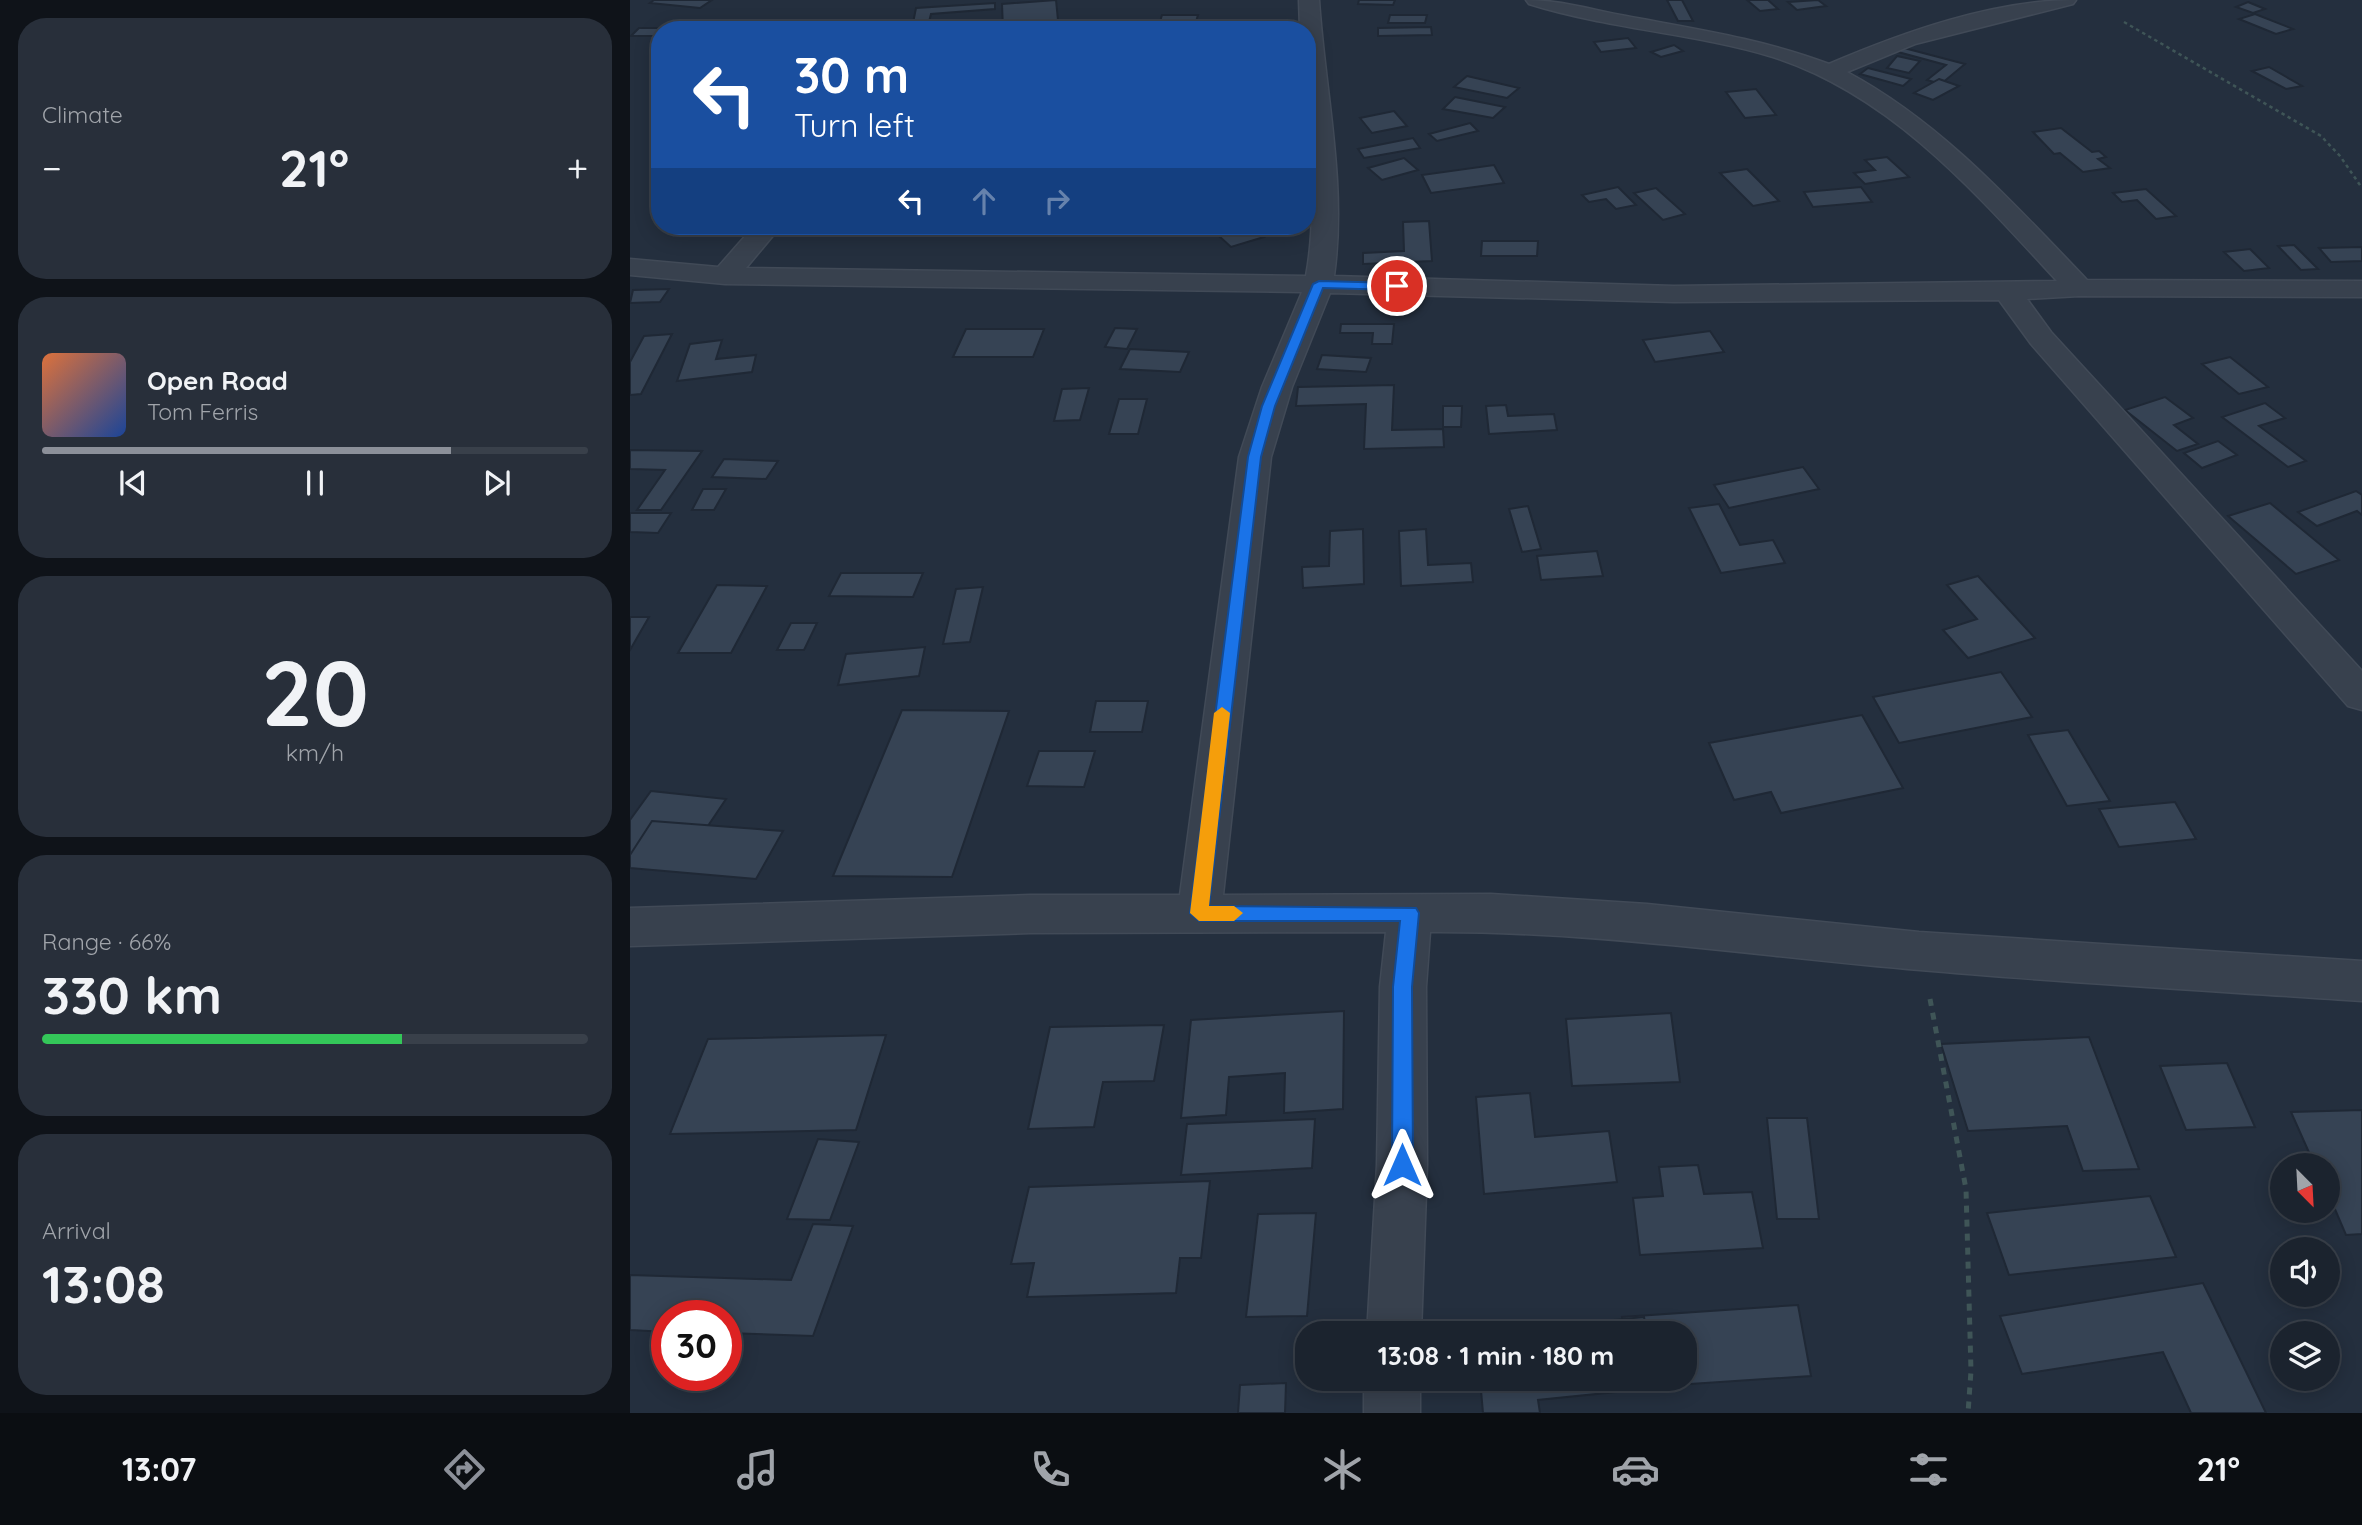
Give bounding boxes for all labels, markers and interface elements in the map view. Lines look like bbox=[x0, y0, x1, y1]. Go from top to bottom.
text: 30 m bbox=[794, 44, 909, 105]
icon: left bbox=[679, 49, 770, 140]
text: Climate bbox=[42, 100, 123, 129]
text: Turn left bbox=[794, 105, 915, 145]
text: 21° bbox=[279, 135, 349, 200]
text: − bbox=[42, 144, 62, 192]
text: + bbox=[567, 144, 588, 192]
icon: left bbox=[892, 182, 930, 220]
icon: ahead bbox=[965, 182, 1003, 220]
icon: right bbox=[1038, 182, 1076, 220]
pin bbox=[1367, 256, 1427, 316]
icon: arrive bbox=[1378, 267, 1416, 305]
text: Open Road bbox=[147, 364, 288, 397]
text: Tom Ferris bbox=[147, 397, 258, 426]
icon: previous bbox=[114, 464, 152, 502]
icon: pause bbox=[296, 464, 334, 502]
icon: next bbox=[478, 464, 516, 502]
text: 20 bbox=[261, 635, 369, 749]
text: km/h bbox=[286, 738, 344, 767]
text: Range · 66% bbox=[42, 927, 171, 956]
text: 330 km bbox=[42, 962, 222, 1027]
position arrow bbox=[1365, 1128, 1439, 1202]
north arrow bbox=[2270, 1153, 2340, 1223]
map controls bbox=[2270, 1153, 2340, 1391]
text: Arrival bbox=[42, 1216, 111, 1245]
button: sound bbox=[2270, 1237, 2340, 1307]
text: 13:08 bbox=[42, 1251, 165, 1316]
speed limit sign: 30 bbox=[651, 1300, 742, 1391]
button: layers bbox=[2270, 1321, 2340, 1391]
text: 13:08 · 1 min · 180 m bbox=[1378, 1339, 1614, 1372]
icon: directions bbox=[440, 1445, 489, 1494]
icon: music bbox=[733, 1445, 782, 1494]
icon: phone bbox=[1026, 1445, 1075, 1494]
icon: climate bbox=[1318, 1445, 1367, 1494]
icon: car bbox=[1611, 1445, 1660, 1494]
icon: filters bbox=[1904, 1445, 1953, 1494]
text: 13:07 bbox=[122, 1449, 196, 1489]
text: 21° bbox=[2197, 1449, 2240, 1489]

